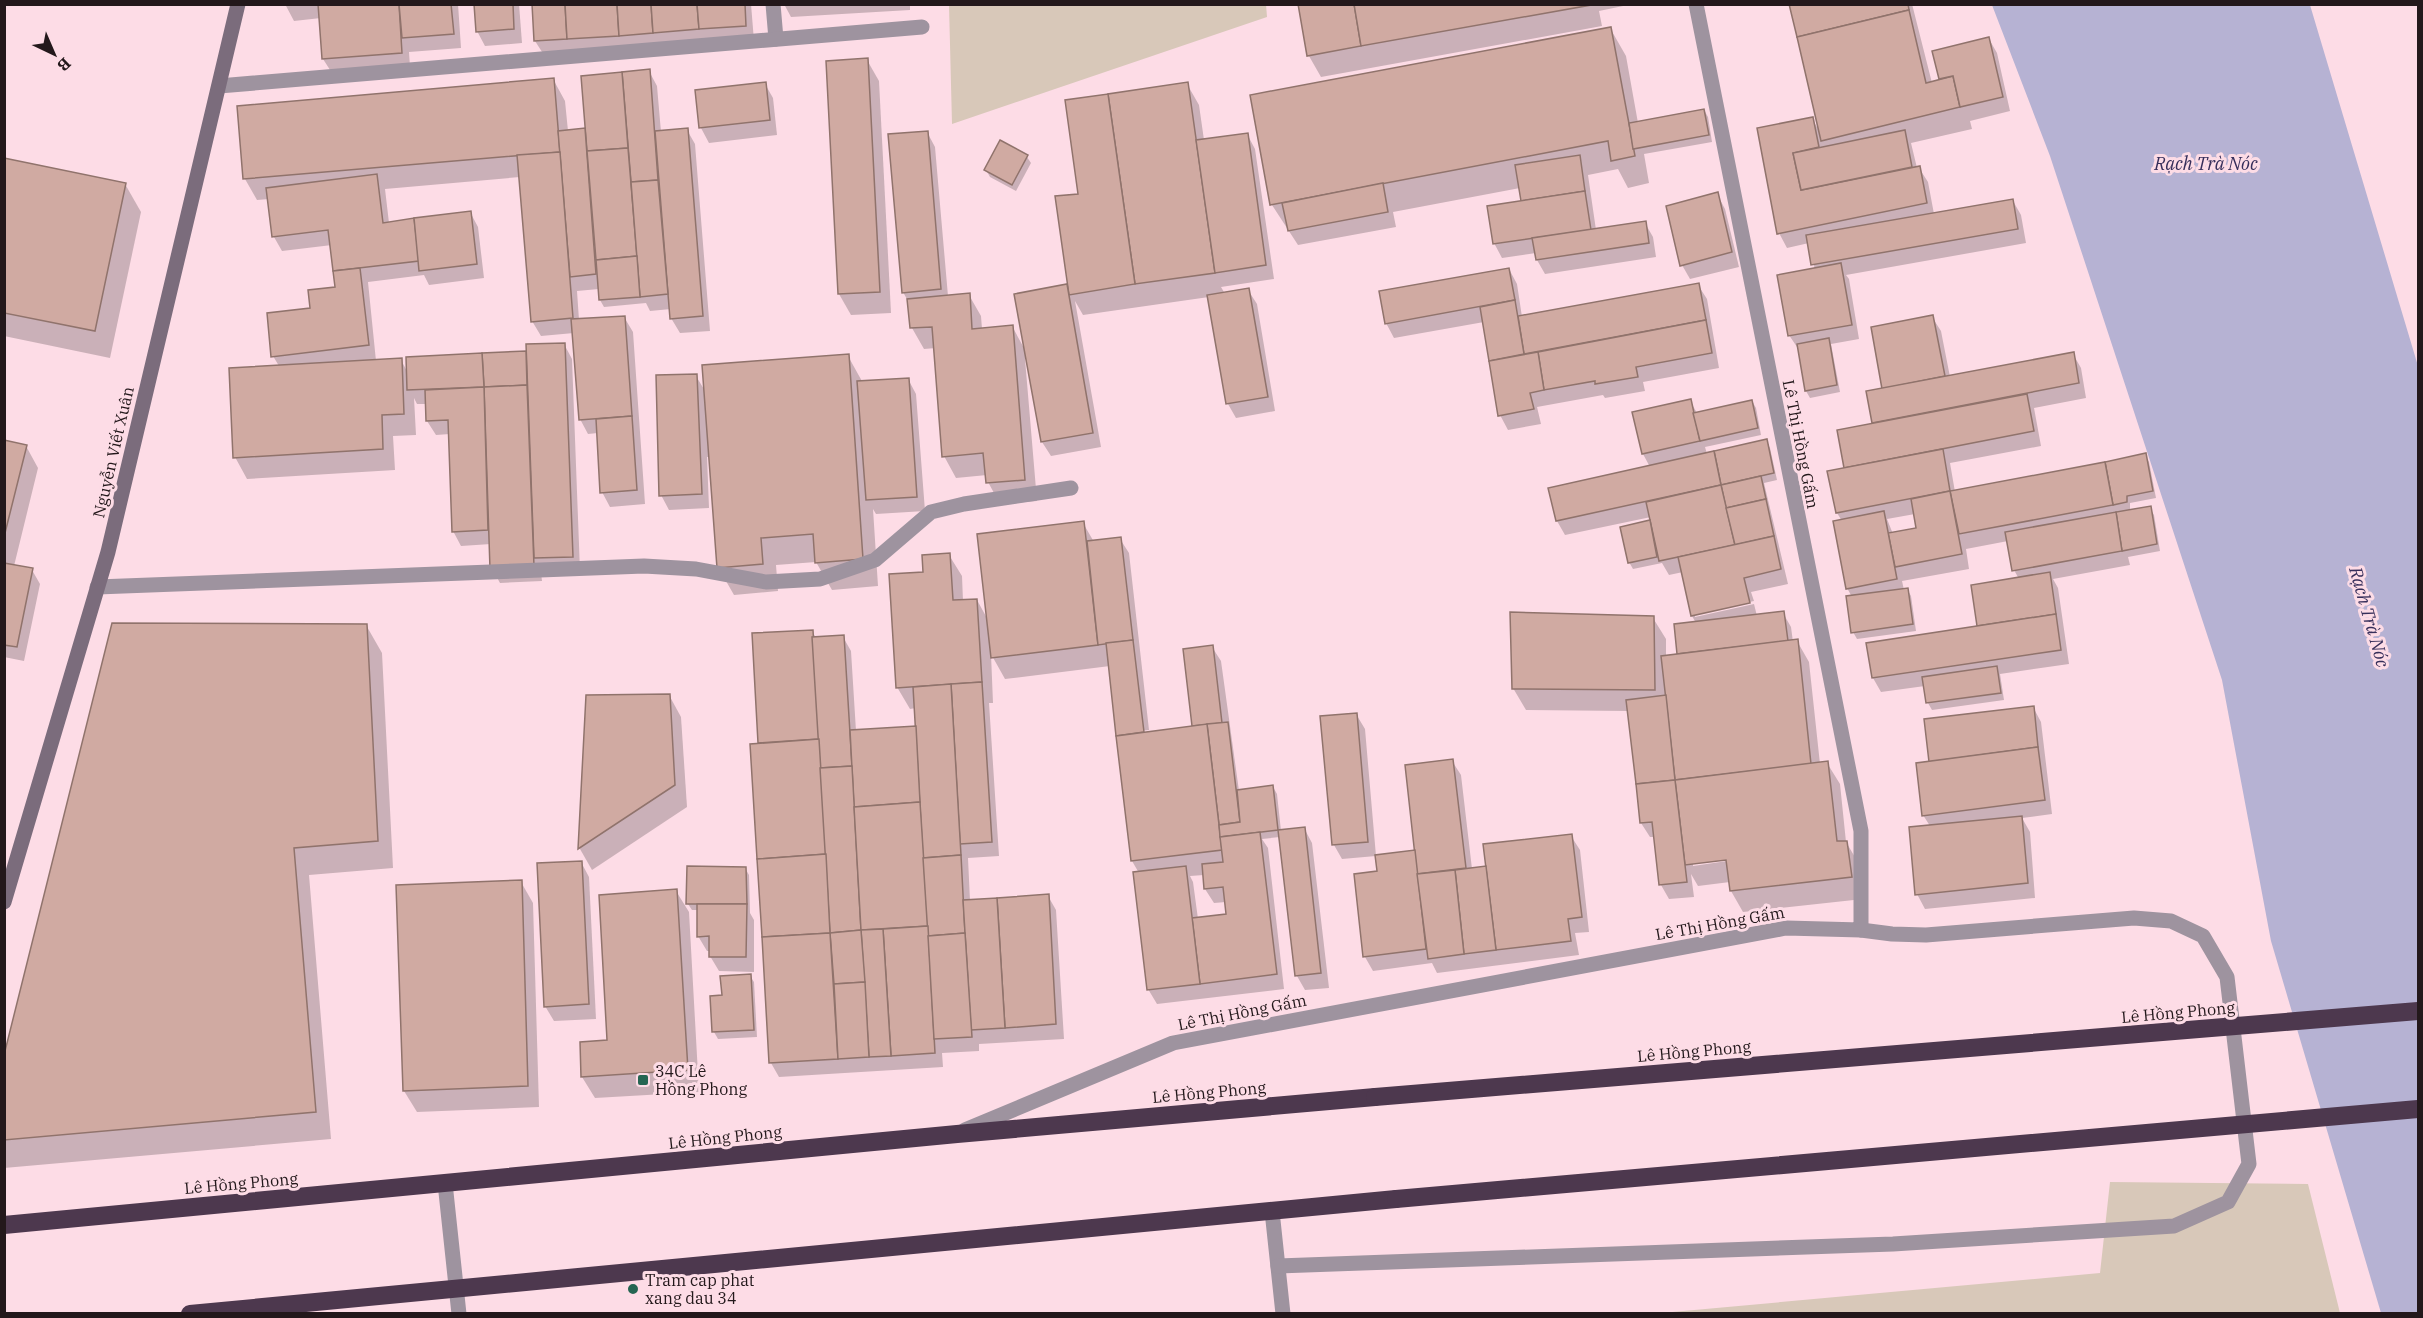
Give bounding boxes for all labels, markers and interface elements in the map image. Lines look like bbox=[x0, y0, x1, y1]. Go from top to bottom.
north arrow bbox=[24, 24, 84, 84]
text: B bbox=[53, 54, 75, 76]
water label: Rạch Trà Nóc bbox=[2153, 152, 2258, 175]
street label: Lê Thị Hồng Gấm bbox=[1779, 378, 1823, 510]
street label: Nguyễn Viết Xuân bbox=[88, 384, 138, 520]
water label: Rạch Trà Nóc bbox=[2344, 563, 2395, 670]
street label: Lê Thị Hồng Gấm bbox=[1654, 902, 1786, 944]
street label: Lê Thị Hồng Gấm bbox=[1176, 990, 1308, 1034]
street label: Lê Hồng Phong bbox=[2120, 997, 2236, 1027]
street label: Lê Hồng Phong bbox=[1636, 1036, 1752, 1066]
place label: 34C Lê Hồng Phong bbox=[655, 1061, 747, 1099]
marker: 34C Lê Hồng Phong bbox=[636, 1073, 650, 1087]
street label: Lê Hồng Phong bbox=[1151, 1077, 1267, 1107]
street label: Lê Hồng Phong bbox=[667, 1121, 783, 1153]
street label: Lê Hồng Phong bbox=[183, 1168, 299, 1198]
place label: Tram cap phat xang dau 34 bbox=[645, 1270, 755, 1308]
marker: Tram cap phat xang dau 34 bbox=[626, 1282, 640, 1296]

